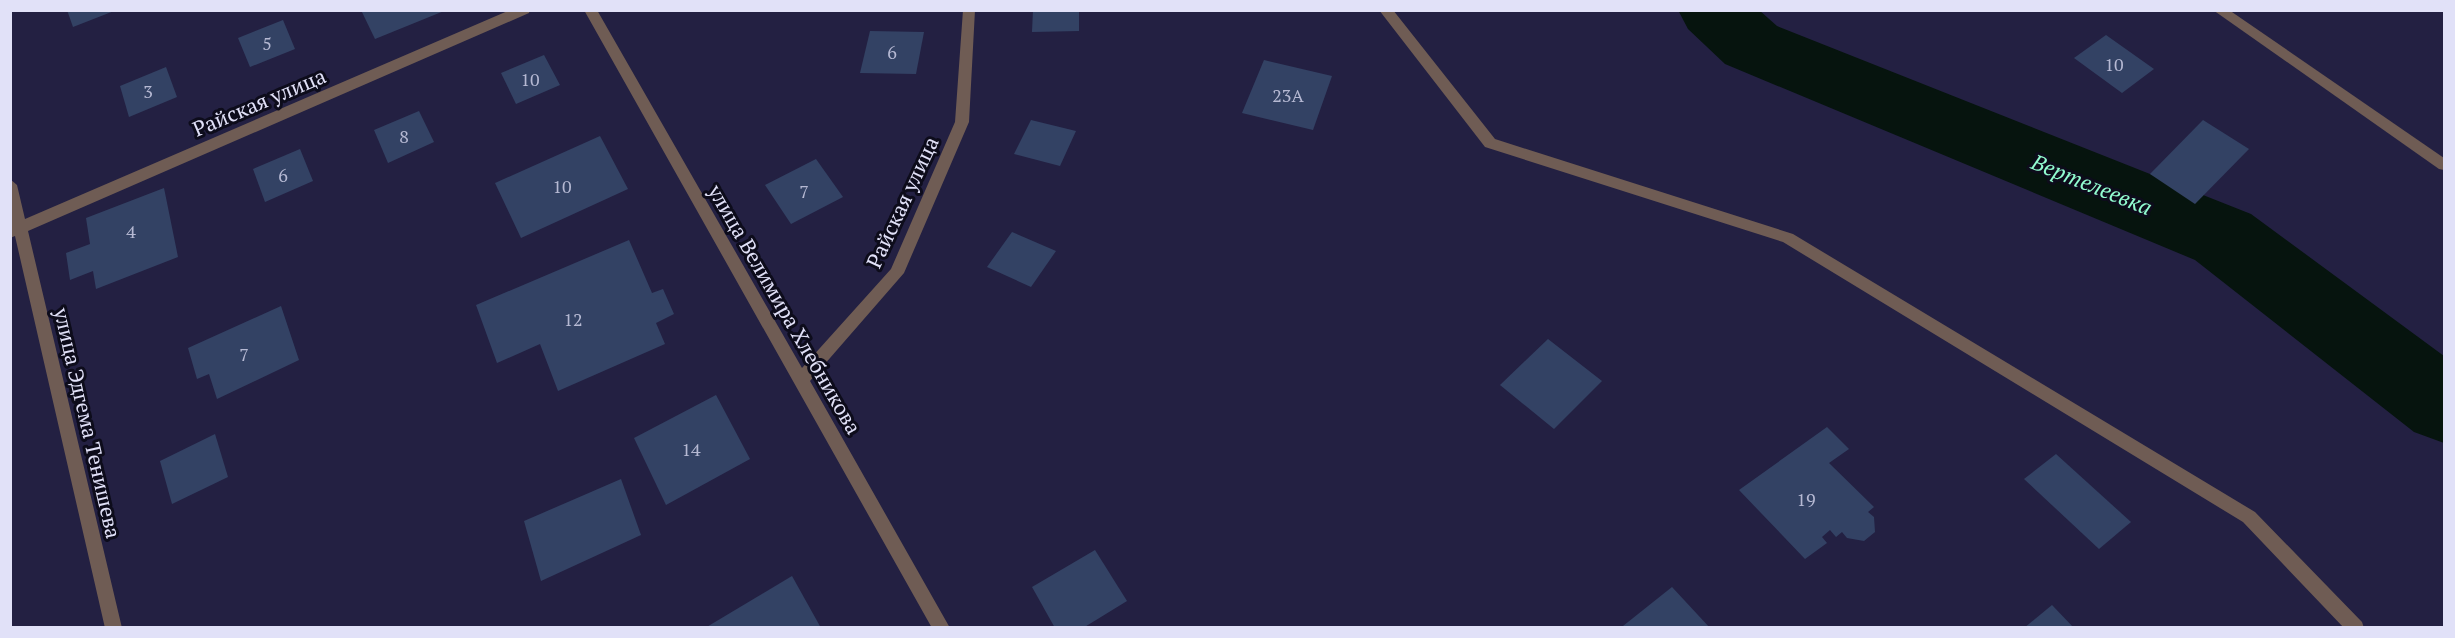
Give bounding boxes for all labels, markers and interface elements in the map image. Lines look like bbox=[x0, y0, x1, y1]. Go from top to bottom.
house number: 5 bbox=[262, 31, 272, 55]
house number: 6 bbox=[887, 40, 897, 64]
house number: 10 bbox=[2104, 52, 2124, 76]
street label: Райская улица bbox=[188, 61, 330, 143]
house number: 10 bbox=[520, 67, 540, 91]
house number: 3 bbox=[143, 79, 153, 103]
house number: 23А bbox=[1272, 83, 1304, 107]
house number: 8 bbox=[399, 124, 409, 148]
street label: Райская улица bbox=[859, 131, 945, 272]
water label: Вертелеевка bbox=[2027, 146, 2157, 221]
house number: 6 bbox=[278, 163, 288, 187]
house number: 10 bbox=[552, 174, 572, 198]
street label: улица Велимира Хлебникова bbox=[701, 178, 868, 439]
house number: 7 bbox=[799, 179, 809, 203]
house number: 4 bbox=[126, 219, 136, 243]
street label: улица Эдгема Тенишева bbox=[48, 304, 128, 541]
house number: 12 bbox=[563, 307, 583, 331]
house number: 7 bbox=[239, 342, 249, 366]
house number: 14 bbox=[681, 437, 701, 461]
house number: 19 bbox=[1796, 487, 1816, 511]

